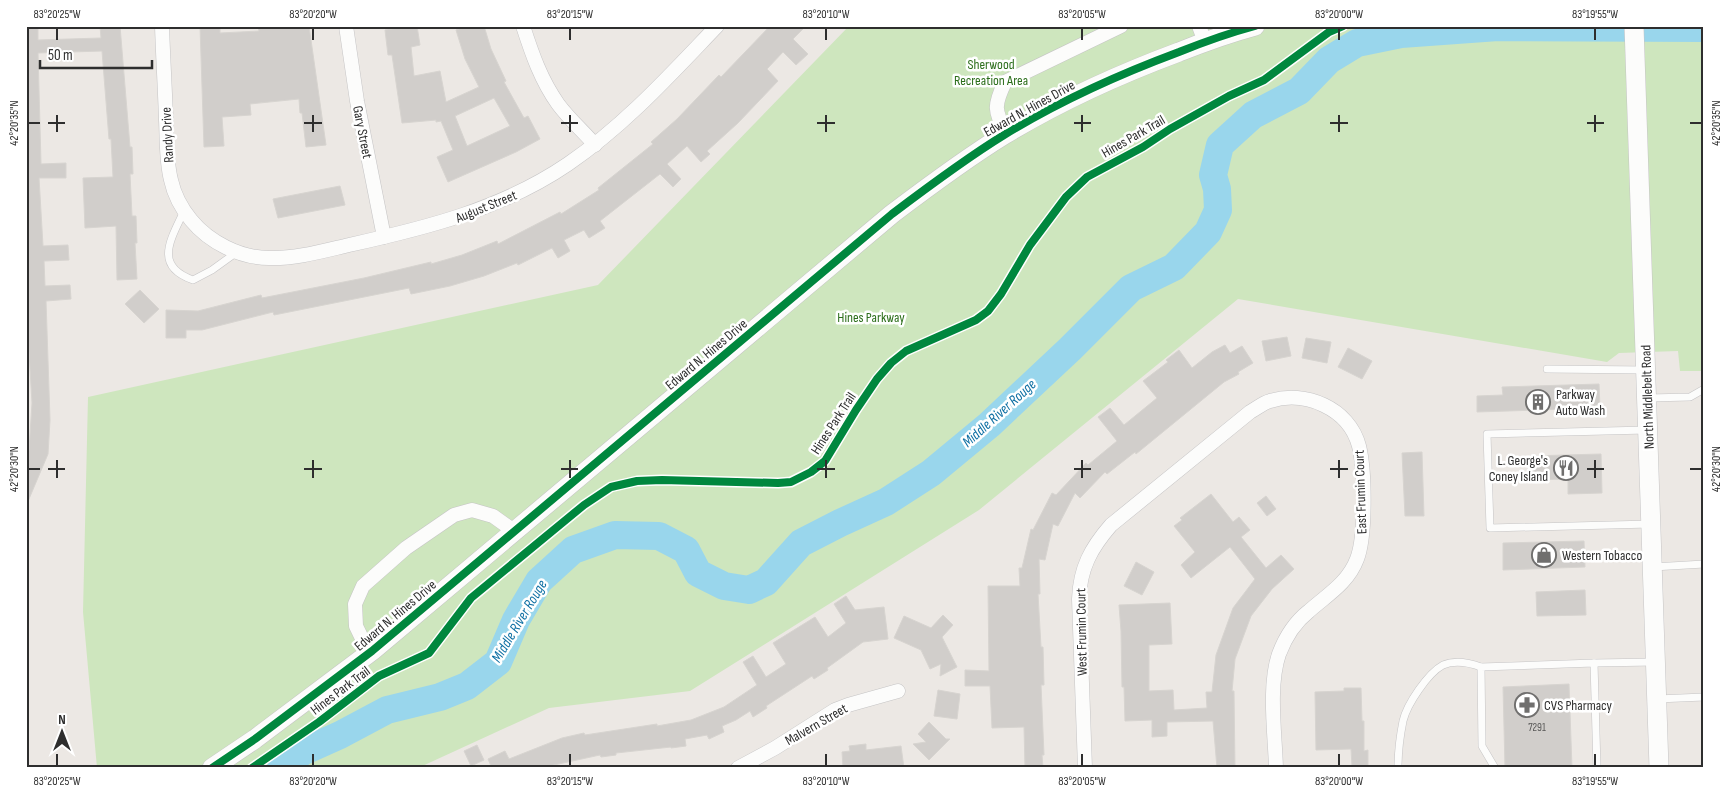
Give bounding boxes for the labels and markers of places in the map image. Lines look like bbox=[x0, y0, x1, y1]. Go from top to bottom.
place label: Parkway Auto Wash bbox=[1555, 386, 1605, 419]
building icon: Parkway Auto Wash bbox=[1525, 389, 1551, 415]
place label: L. George's Coney Island bbox=[1489, 452, 1548, 485]
restaurant icon: L. George's Coney Island bbox=[1553, 455, 1579, 481]
shop icon: Western Tobacco bbox=[1531, 542, 1557, 568]
place label: Western Tobacco bbox=[1562, 547, 1642, 564]
pharmacy icon: CVS Pharmacy bbox=[1514, 692, 1540, 718]
place label: CVS Pharmacy bbox=[1544, 697, 1613, 714]

